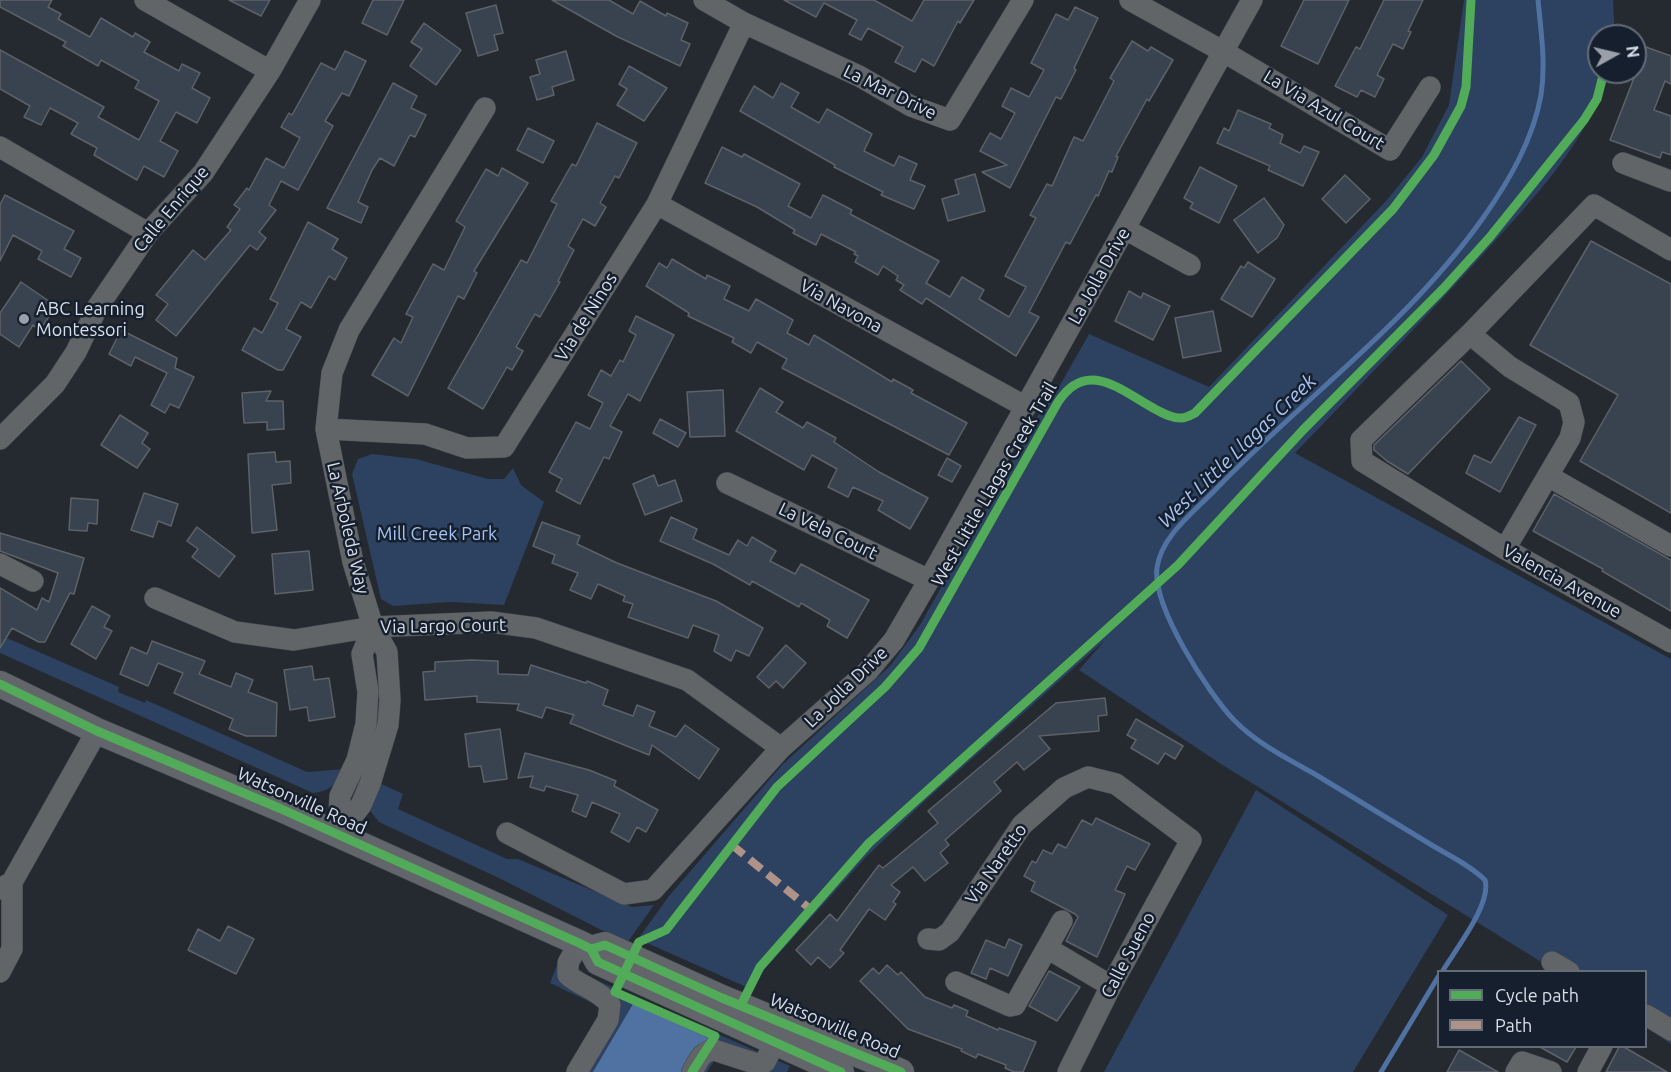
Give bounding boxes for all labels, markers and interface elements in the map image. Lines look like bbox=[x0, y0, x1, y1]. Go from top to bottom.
north arrow bbox=[1587, 24, 1647, 84]
text: N bbox=[1623, 45, 1643, 59]
street label: La Mar Drive bbox=[840, 60, 940, 124]
street label: La Via Azul Court bbox=[1260, 65, 1388, 155]
street label: Calle Enrique bbox=[129, 161, 213, 257]
street label: La Jolla Drive bbox=[1064, 224, 1134, 328]
street label: Via de Ninos bbox=[550, 269, 622, 365]
street label: Via Navona bbox=[796, 275, 886, 337]
place label: ABC Learning Montessori bbox=[36, 298, 145, 340]
marker: ABC Learning Montessori bbox=[17, 312, 31, 326]
water label: West Little Llagas Creek bbox=[1153, 369, 1321, 533]
street label: West Little Llagas Creek Trail bbox=[927, 378, 1061, 590]
street label: La Arboleda Way bbox=[322, 460, 374, 596]
street label: La Vela Court bbox=[775, 498, 881, 564]
park label: Mill Creek Park bbox=[377, 523, 497, 545]
street label: Valencia Avenue bbox=[1499, 540, 1625, 622]
street label: Via Largo Court bbox=[380, 614, 506, 638]
street label: La Jolla Drive bbox=[800, 642, 892, 732]
street label: Watsonville Road bbox=[234, 763, 370, 839]
street label: Via Naretto bbox=[960, 820, 1032, 908]
street label: Calle Sueno bbox=[1096, 908, 1160, 1002]
legend bbox=[1437, 970, 1647, 1048]
text: Cycle path bbox=[1495, 985, 1579, 1005]
street label: Watsonville Road bbox=[767, 989, 903, 1063]
text: Path bbox=[1495, 1015, 1532, 1035]

